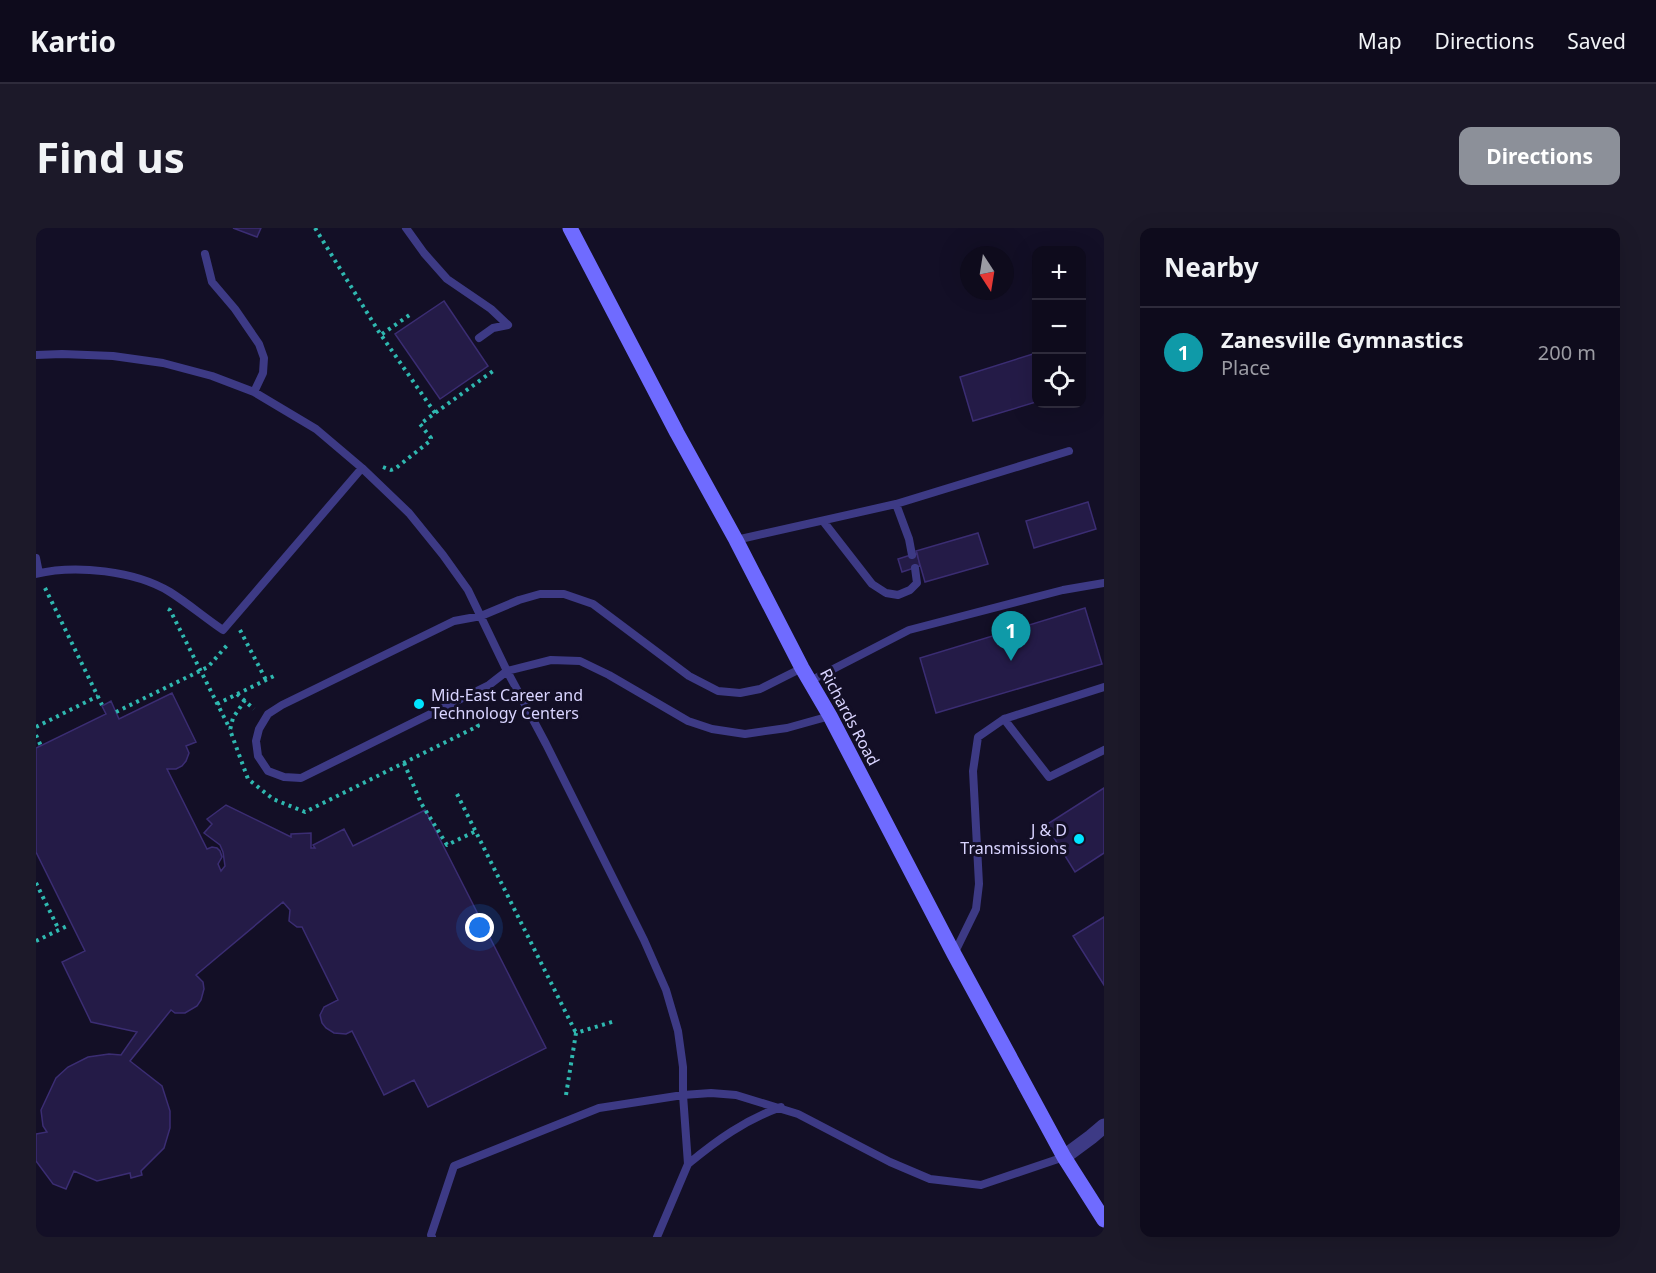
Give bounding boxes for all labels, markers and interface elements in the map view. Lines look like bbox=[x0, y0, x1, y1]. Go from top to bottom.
text: Kartio bbox=[30, 22, 116, 60]
text: Map bbox=[1358, 27, 1402, 55]
text: Directions bbox=[1435, 27, 1534, 55]
text: Saved bbox=[1567, 27, 1626, 55]
button: Directions bbox=[1459, 127, 1620, 185]
text: Find us bbox=[36, 128, 185, 185]
north arrow bbox=[960, 246, 1014, 300]
map controls bbox=[1032, 246, 1086, 408]
button: + bbox=[1032, 246, 1086, 300]
text: Nearby bbox=[1164, 249, 1259, 285]
button: − bbox=[1032, 300, 1086, 354]
text: Zanesville Gymnastics bbox=[1221, 324, 1464, 354]
text: 1 bbox=[1178, 339, 1189, 366]
text: 200 m bbox=[1538, 339, 1596, 366]
button: locate bbox=[1032, 354, 1086, 408]
text: Place bbox=[1221, 354, 1270, 381]
pin: 1 bbox=[992, 612, 1030, 661]
street label: Richards Road bbox=[815, 665, 885, 769]
place label: Mid-East Career and Technology Centers bbox=[431, 684, 583, 724]
marker: Mid-East Career and Technology Centers bbox=[412, 697, 426, 711]
place label: J & D Transmissions bbox=[960, 819, 1067, 859]
marker: J & D Transmissions bbox=[1072, 832, 1086, 846]
your location bbox=[465, 913, 494, 942]

